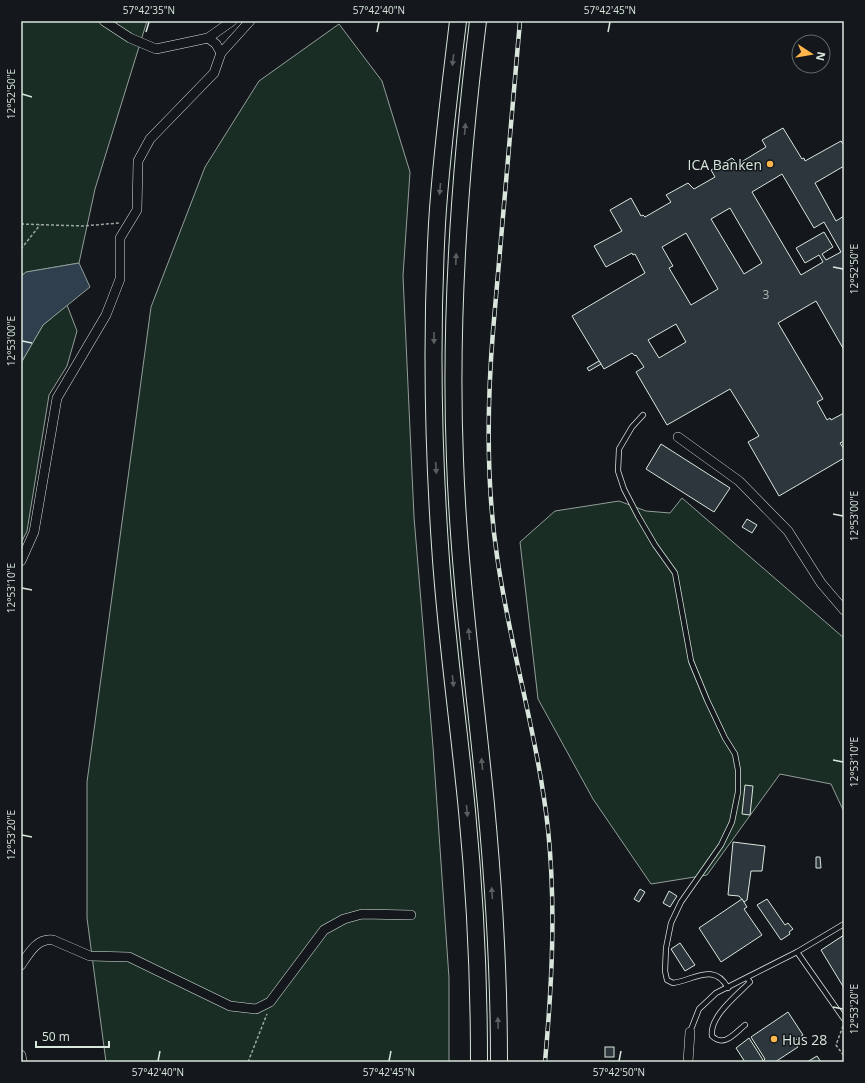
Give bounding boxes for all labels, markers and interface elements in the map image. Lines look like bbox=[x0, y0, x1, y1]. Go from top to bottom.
text: 57°42'35"N bbox=[123, 3, 175, 17]
text: 57°42'40"N bbox=[353, 3, 405, 17]
text: 57°42'45"N bbox=[584, 3, 636, 17]
north arrow bbox=[791, 34, 831, 74]
text: N bbox=[813, 50, 830, 62]
one-way arrow bbox=[450, 54, 456, 66]
text: 12°52'50"E bbox=[4, 69, 18, 119]
one-way arrow bbox=[462, 123, 469, 135]
place label: ICA Banken bbox=[688, 155, 762, 174]
marker: ICA Banken bbox=[765, 159, 775, 169]
one-way arrow bbox=[436, 183, 443, 195]
text: 12°52'50"E bbox=[847, 244, 861, 294]
one-way arrow bbox=[453, 252, 459, 265]
house number: 3 bbox=[763, 286, 770, 303]
text: 12°53'00"E bbox=[4, 316, 18, 366]
one-way arrow bbox=[431, 332, 437, 345]
one-way arrow bbox=[433, 462, 439, 475]
text: 12°53'00"E bbox=[847, 491, 861, 541]
text: 12°53'10"E bbox=[4, 563, 18, 613]
one-way arrow bbox=[465, 628, 472, 640]
one-way arrow bbox=[450, 675, 456, 687]
text: 12°53'10"E bbox=[847, 737, 861, 787]
one-way arrow bbox=[478, 758, 485, 770]
one-way arrow bbox=[464, 805, 470, 817]
text: 12°53'20"E bbox=[4, 810, 18, 860]
one-way arrow bbox=[489, 887, 496, 899]
text: 12°53'20"E bbox=[847, 984, 861, 1034]
one-way arrow bbox=[495, 1017, 502, 1029]
scale bar bbox=[36, 1023, 109, 1049]
text: 50 m bbox=[42, 1028, 70, 1045]
place label: Hus 28 bbox=[782, 1030, 827, 1049]
marker: Hus 28 bbox=[769, 1034, 779, 1044]
text: 57°42'40"N bbox=[132, 1065, 184, 1079]
text: 57°42'45"N bbox=[363, 1065, 415, 1079]
text: 57°42'50"N bbox=[593, 1065, 645, 1079]

